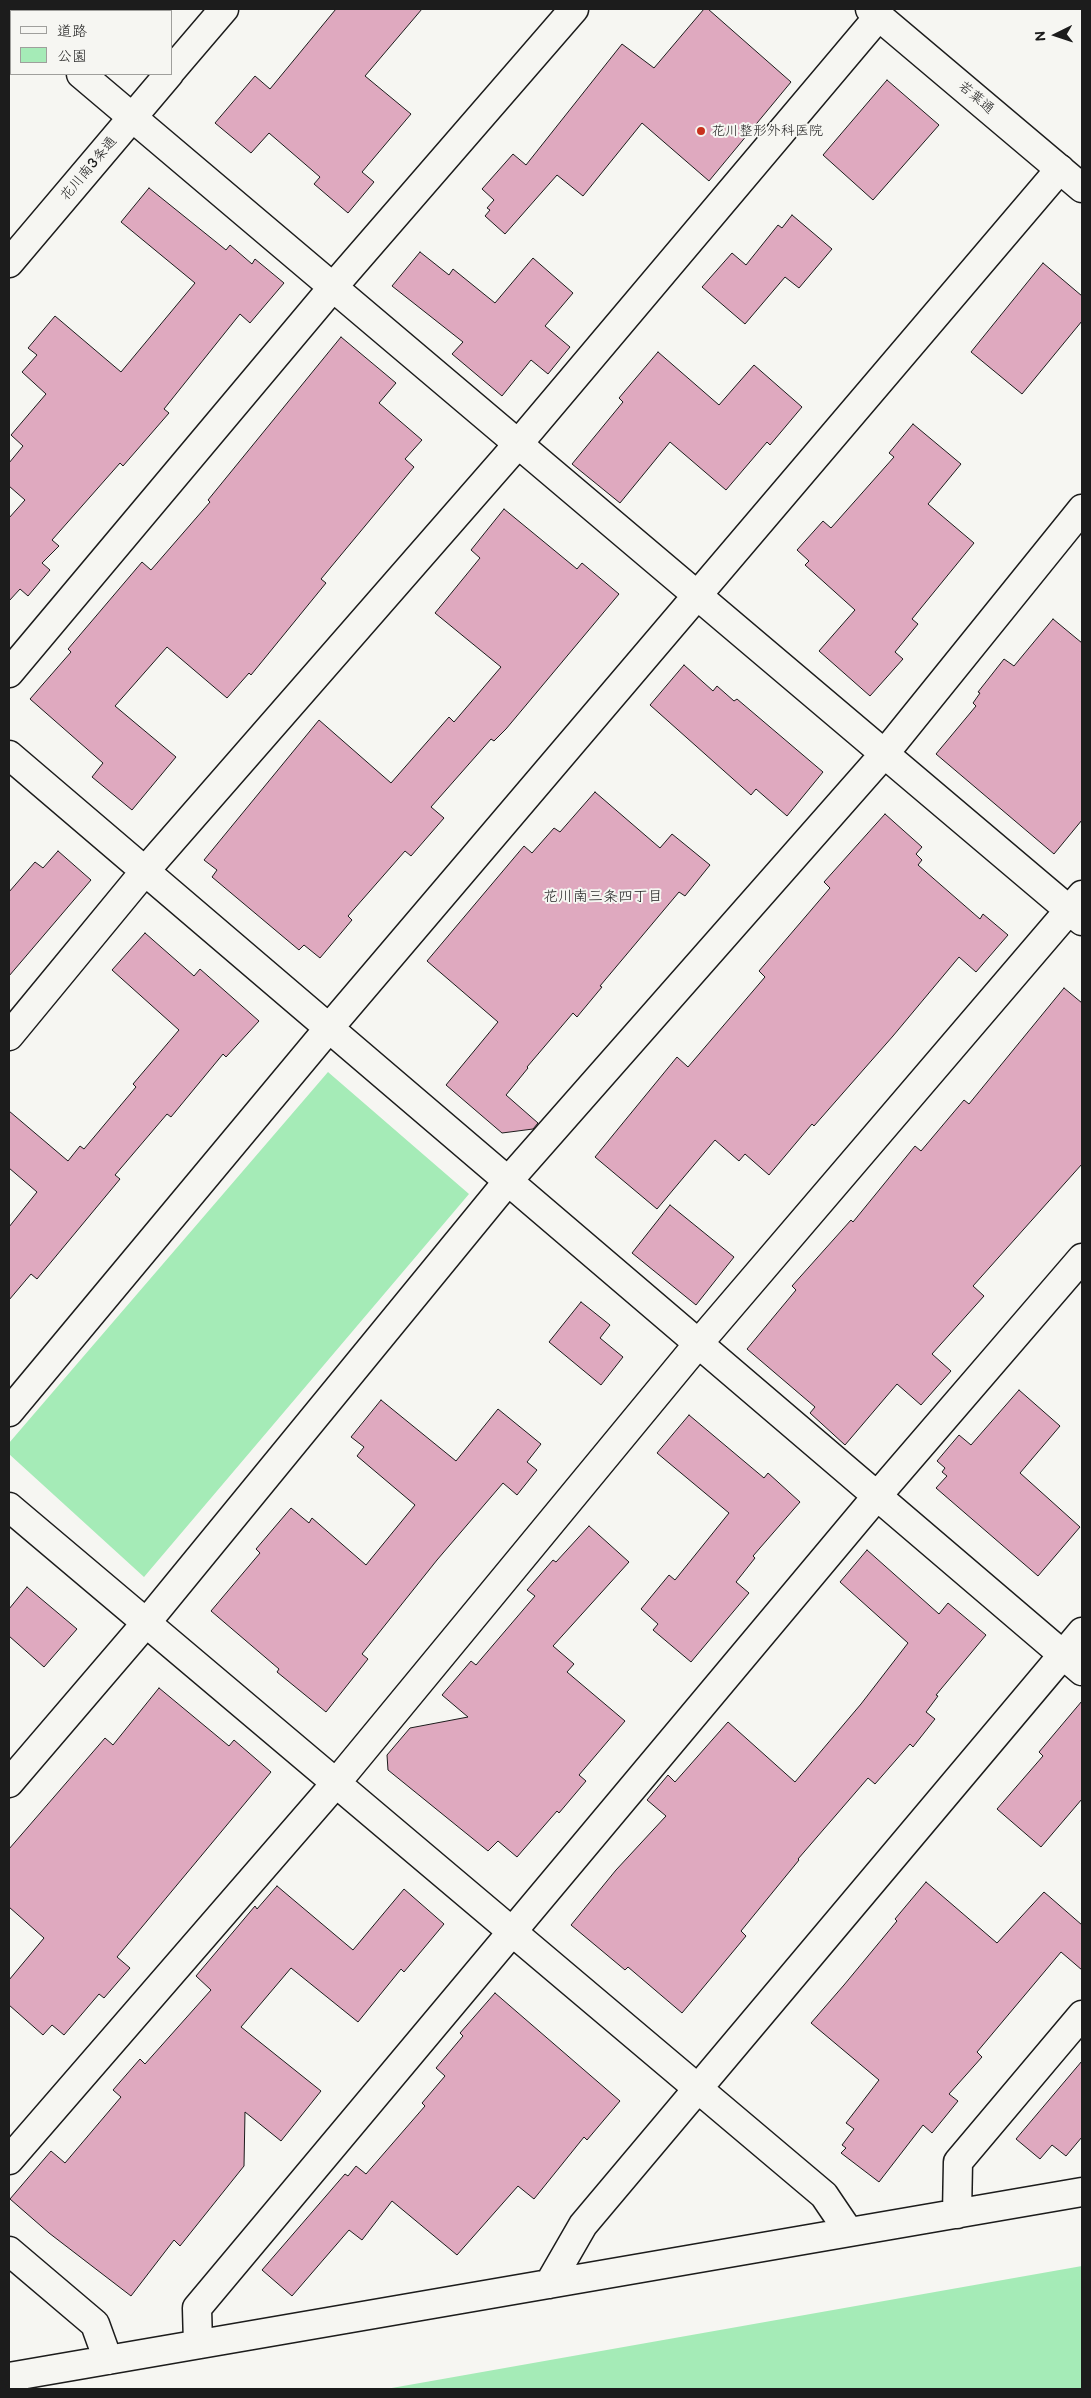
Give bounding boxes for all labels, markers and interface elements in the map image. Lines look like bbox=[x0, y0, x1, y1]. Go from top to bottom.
legend bbox=[10, 10, 172, 75]
north arrow bbox=[1031, 10, 1081, 60]
text: 道路 bbox=[57, 22, 87, 41]
text: N bbox=[1032, 30, 1049, 42]
text: 公園 bbox=[57, 47, 87, 66]
street label: 若葉通 bbox=[955, 78, 997, 118]
place label: 花川整形外科医院 bbox=[711, 123, 823, 139]
marker: 花川整形外科医院 bbox=[695, 125, 707, 137]
street label: 花川南3条通 bbox=[57, 133, 121, 205]
district label: 花川南三条四丁目 bbox=[543, 888, 663, 906]

